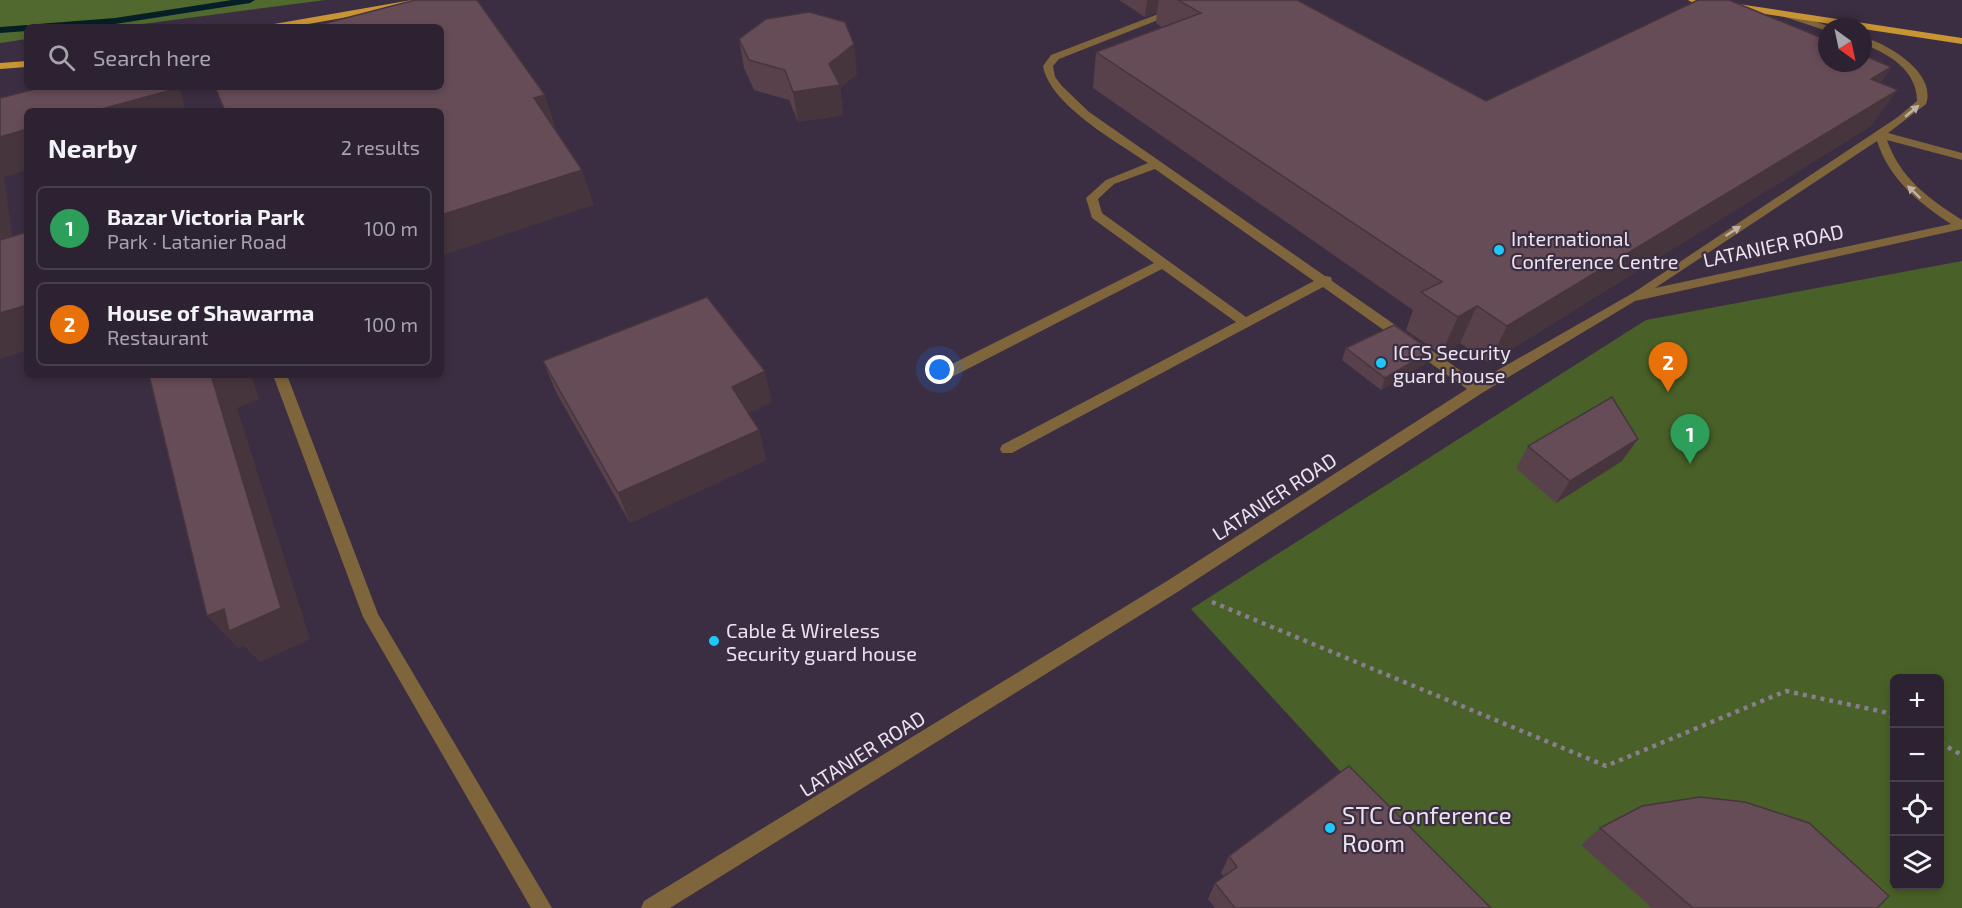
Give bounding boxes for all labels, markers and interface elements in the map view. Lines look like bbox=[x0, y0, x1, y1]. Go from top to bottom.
north arrow bbox=[1818, 18, 1872, 72]
search box bbox=[24, 24, 444, 90]
icon: search bbox=[45, 41, 78, 74]
text: Search here bbox=[93, 44, 211, 70]
one-way arrow bbox=[1904, 104, 1920, 117]
text: Nearby bbox=[48, 132, 137, 163]
text: 2 results bbox=[341, 135, 420, 159]
one-way arrow bbox=[1906, 185, 1921, 199]
text: Bazar Victoria Park bbox=[107, 203, 305, 229]
text: 1 bbox=[65, 216, 74, 240]
text: 100 m bbox=[364, 216, 418, 240]
street label: LATANIER ROAD bbox=[1700, 218, 1846, 272]
one-way arrow bbox=[1724, 225, 1741, 236]
place label: International Conference Centre bbox=[1511, 226, 1678, 273]
text: Park · Latanier Road bbox=[107, 229, 287, 253]
marker: International Conference Centre bbox=[1492, 243, 1506, 257]
text: House of Shawarma bbox=[107, 299, 314, 325]
text: 2 bbox=[64, 312, 75, 336]
text: 100 m bbox=[364, 312, 418, 336]
text: Restaurant bbox=[107, 325, 208, 349]
place label: ICCS Security guard house bbox=[1393, 340, 1511, 387]
pin: 2 bbox=[1648, 342, 1688, 392]
your location bbox=[925, 355, 954, 384]
marker: ICCS Security guard house bbox=[1374, 356, 1388, 370]
pin: 1 bbox=[1670, 414, 1710, 464]
street label: LATANIER ROAD bbox=[1207, 447, 1341, 545]
place label: Cable & Wireless Security guard house bbox=[726, 618, 917, 665]
marker: Cable & Wireless Security guard house bbox=[707, 634, 721, 648]
map controls bbox=[1890, 674, 1944, 890]
button: + bbox=[1890, 674, 1944, 728]
street label: LATANIER ROAD bbox=[795, 705, 929, 801]
button: − bbox=[1890, 728, 1944, 782]
button: locate bbox=[1890, 782, 1944, 836]
place label: STC Conference Room bbox=[1342, 800, 1512, 857]
marker: STC Conference Room bbox=[1323, 821, 1337, 835]
button: layers bbox=[1890, 836, 1944, 890]

